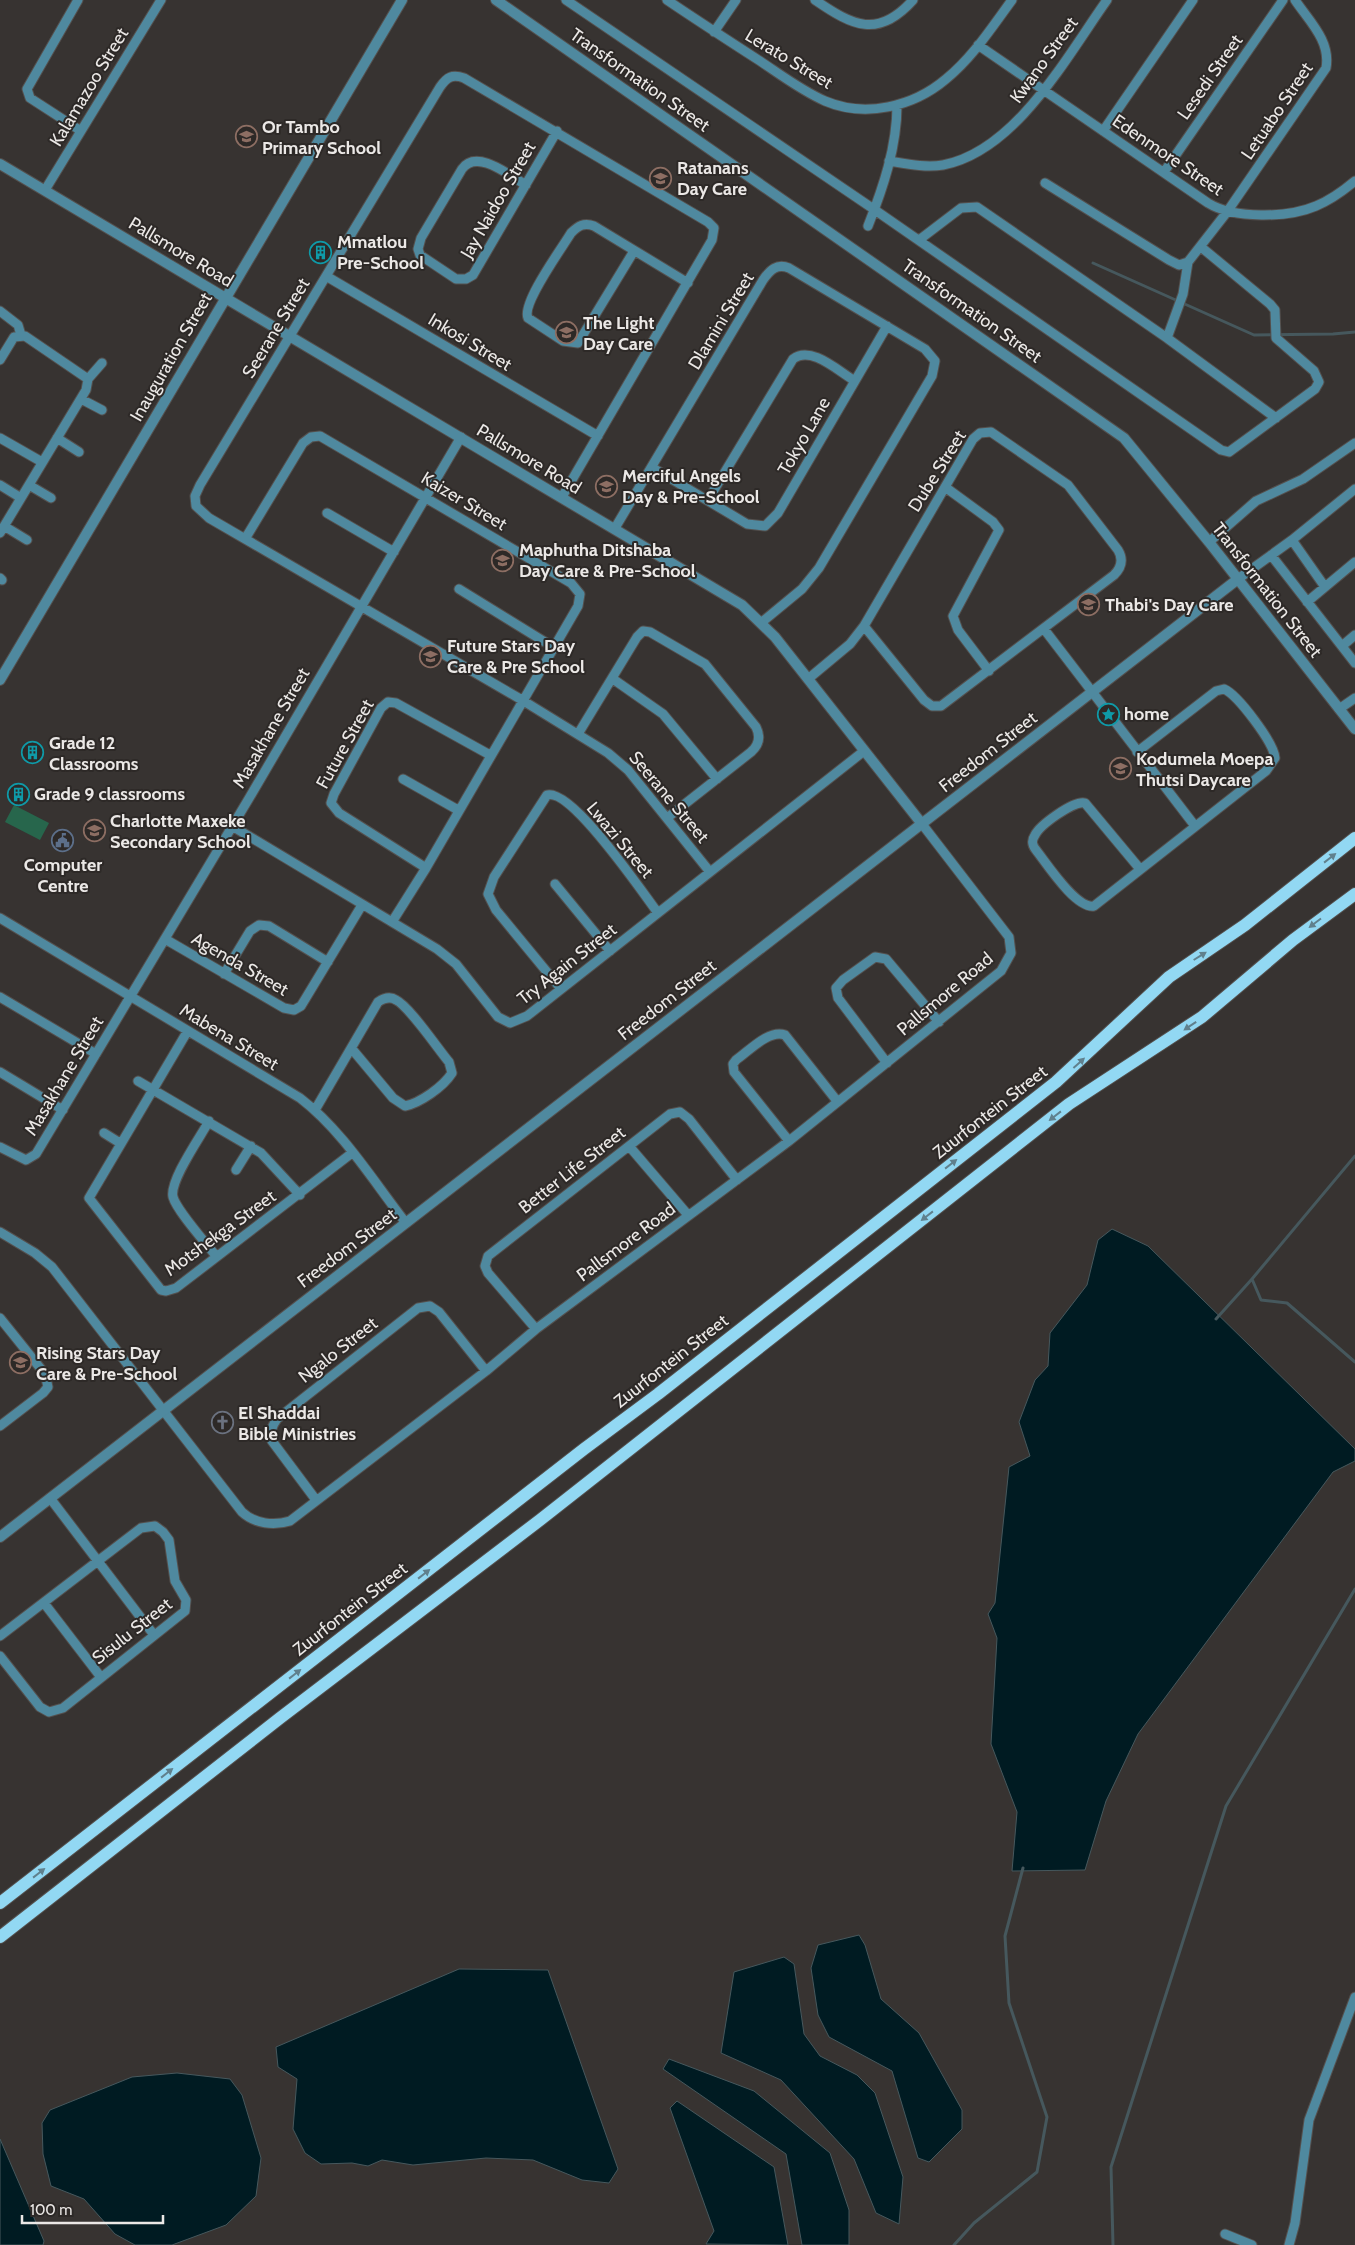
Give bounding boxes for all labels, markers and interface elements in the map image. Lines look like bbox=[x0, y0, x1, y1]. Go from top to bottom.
street label: Kwano Street bbox=[1005, 13, 1083, 107]
street label: Kalamazoo Street bbox=[45, 24, 133, 150]
street label: Transformation Street bbox=[566, 24, 714, 136]
street label: Lerato Street bbox=[741, 24, 837, 94]
street label: Lesedi Street bbox=[1173, 30, 1247, 124]
street label: Letuabo Street bbox=[1236, 58, 1318, 164]
street label: Edenmore Street bbox=[1108, 110, 1228, 200]
place label: Or Tambo Primary School bbox=[262, 116, 381, 159]
school or university icon: Or Tambo Primary School bbox=[234, 125, 258, 149]
street label: Jay Naidoo Street bbox=[455, 138, 540, 263]
place label: Ratanans Day Care bbox=[677, 157, 749, 200]
school or university icon: Ratanans Day Care bbox=[649, 166, 673, 190]
street label: Pallsmore Road bbox=[125, 212, 237, 292]
place label: Mmatlou Pre-School bbox=[337, 231, 424, 274]
building icon: Mmatlou Pre-School bbox=[309, 240, 333, 264]
street label: Transformation Street bbox=[898, 255, 1046, 367]
street label: Dlamini Street bbox=[683, 268, 759, 374]
street label: Seerane Street bbox=[238, 274, 314, 382]
street label: Inauguration Street bbox=[125, 289, 217, 425]
street label: Inkosi Street bbox=[424, 308, 516, 376]
place label: The Light Day Care bbox=[583, 312, 654, 355]
school or university icon: The Light Day Care bbox=[555, 321, 579, 345]
street label: Tokyo Lane bbox=[773, 393, 835, 479]
street label: Pallsmore Road bbox=[473, 419, 585, 499]
street label: Dube Street bbox=[903, 426, 971, 516]
place label: Merciful Angels Day & Pre-School bbox=[622, 465, 760, 508]
street label: Kaizer Street bbox=[417, 467, 511, 535]
school or university icon: Merciful Angels Day & Pre-School bbox=[594, 474, 618, 498]
street label: Transformation Street bbox=[1207, 518, 1327, 662]
place label: Maphutha Ditshaba Day Care & Pre-School bbox=[519, 539, 696, 582]
school or university icon: Maphutha Ditshaba Day Care & Pre-School bbox=[491, 548, 515, 572]
school or university icon: Thabi's Day Care bbox=[1077, 593, 1101, 617]
place label: Thabi's Day Care bbox=[1105, 594, 1234, 616]
place label: Future Stars Day Care & Pre School bbox=[447, 635, 585, 678]
school or university icon: Future Stars Day Care & Pre School bbox=[419, 644, 443, 668]
street label: Masakhane Street bbox=[228, 664, 314, 792]
street label: Future Street bbox=[311, 696, 379, 792]
place icon: home bbox=[1096, 702, 1120, 726]
place label: home bbox=[1124, 703, 1169, 725]
street label: Freedom Street bbox=[935, 707, 1041, 797]
place label: Grade 12 Classrooms bbox=[49, 732, 139, 775]
building icon: Grade 12 Classrooms bbox=[21, 741, 45, 765]
street label: Seerane Street bbox=[624, 747, 714, 847]
place label: Kodumela Moepa Thutsi Daycare bbox=[1136, 748, 1273, 791]
school or university icon: Kodumela Moepa Thutsi Daycare bbox=[1108, 757, 1132, 781]
building icon: Grade 9 classrooms bbox=[6, 782, 30, 806]
place label: Grade 9 classrooms bbox=[34, 783, 185, 805]
street label: Lwazi Street bbox=[582, 798, 658, 882]
place label: Charlotte Maxeke Secondary School bbox=[110, 810, 251, 853]
school or university icon: Charlotte Maxeke Secondary School bbox=[82, 819, 106, 843]
public building icon: Computer Centre bbox=[51, 828, 75, 852]
one-way arrow bbox=[1323, 853, 1336, 864]
place label: Computer Centre bbox=[24, 854, 102, 897]
one-way arrow bbox=[1309, 917, 1322, 928]
street label: Try Again Street bbox=[513, 919, 621, 1009]
street label: Agenda Street bbox=[188, 927, 292, 1001]
street label: Pallsmore Road bbox=[893, 948, 997, 1040]
one-way arrow bbox=[1194, 951, 1207, 960]
street label: Freedom Street bbox=[614, 955, 720, 1045]
street label: Mabena Street bbox=[176, 999, 282, 1075]
street label: Masakhane Street bbox=[20, 1012, 108, 1140]
one-way arrow bbox=[1183, 1021, 1197, 1031]
one-way arrow bbox=[1072, 1057, 1084, 1069]
street label: Zuurfontein Street bbox=[929, 1061, 1051, 1163]
one-way arrow bbox=[1049, 1110, 1062, 1121]
street label: Better Life Street bbox=[514, 1122, 630, 1218]
one-way arrow bbox=[945, 1159, 958, 1169]
street label: Motshekga Street bbox=[160, 1185, 280, 1281]
street label: Pallsmore Road bbox=[572, 1198, 680, 1286]
street label: Freedom Street bbox=[293, 1204, 401, 1292]
one-way arrow bbox=[920, 1211, 934, 1221]
street label: Zuurfontein Street bbox=[610, 1310, 732, 1412]
street label: Ngalo Street bbox=[294, 1312, 382, 1388]
place label: Rising Stars Day Care & Pre-School bbox=[36, 1342, 178, 1385]
school or university icon: Rising Stars Day Care & Pre-School bbox=[8, 1351, 32, 1375]
place label: El Shaddai Bible Ministries bbox=[238, 1402, 356, 1445]
church icon: El Shaddai Bible Ministries bbox=[210, 1411, 234, 1435]
street label: Zuurfontein Street bbox=[289, 1558, 411, 1660]
one-way arrow bbox=[417, 1569, 430, 1579]
street label: Sisulu Street bbox=[88, 1593, 176, 1669]
one-way arrow bbox=[288, 1668, 301, 1679]
one-way arrow bbox=[160, 1768, 173, 1779]
one-way arrow bbox=[32, 1868, 45, 1879]
scale bar bbox=[22, 2192, 164, 2224]
text: 100 m bbox=[30, 2201, 72, 2219]

